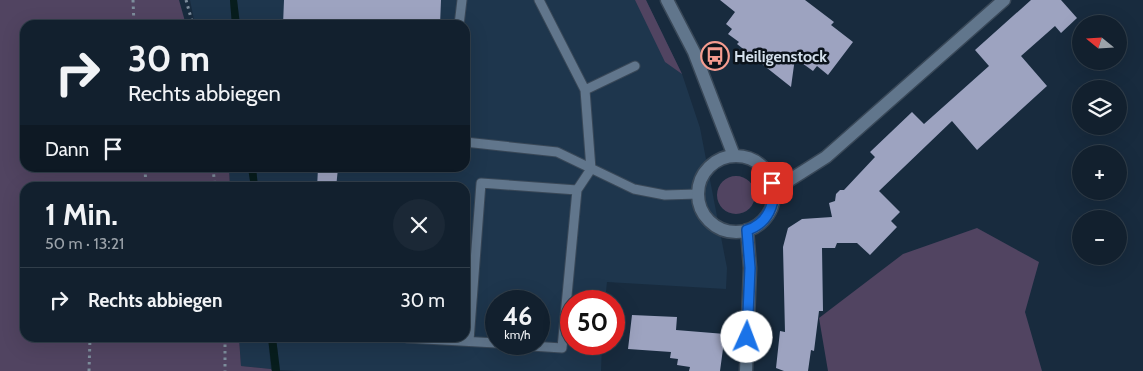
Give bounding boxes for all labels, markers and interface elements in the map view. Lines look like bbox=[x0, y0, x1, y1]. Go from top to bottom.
north arrow bbox=[1072, 15, 1128, 70]
map controls bbox=[1072, 15, 1127, 265]
text: 30 m bbox=[128, 37, 210, 80]
icon: right bbox=[45, 40, 110, 105]
bus stop icon: Heiligenstock bbox=[700, 41, 730, 71]
place label: Heiligenstock bbox=[734, 47, 827, 66]
text: Rechts abbiegen bbox=[128, 80, 281, 107]
button: layers bbox=[1072, 80, 1127, 135]
icon: arrive bbox=[99, 135, 127, 163]
text: Dann bbox=[45, 138, 89, 161]
button: + bbox=[1072, 145, 1127, 200]
pin bbox=[751, 162, 793, 204]
icon: arrive bbox=[758, 169, 786, 197]
text: 1 Min. bbox=[45, 196, 118, 233]
button: close bbox=[393, 199, 445, 251]
button: − bbox=[1072, 210, 1127, 265]
text: 50 m · 13:21 bbox=[45, 234, 124, 253]
icon: right bbox=[45, 286, 73, 314]
text: Rechts abbiegen bbox=[88, 289, 222, 312]
text: 30 m bbox=[401, 289, 445, 312]
speed limit sign: 50 bbox=[560, 290, 625, 355]
text: 46 bbox=[503, 301, 532, 331]
position arrow bbox=[720, 310, 772, 362]
text: km/h bbox=[504, 327, 531, 342]

